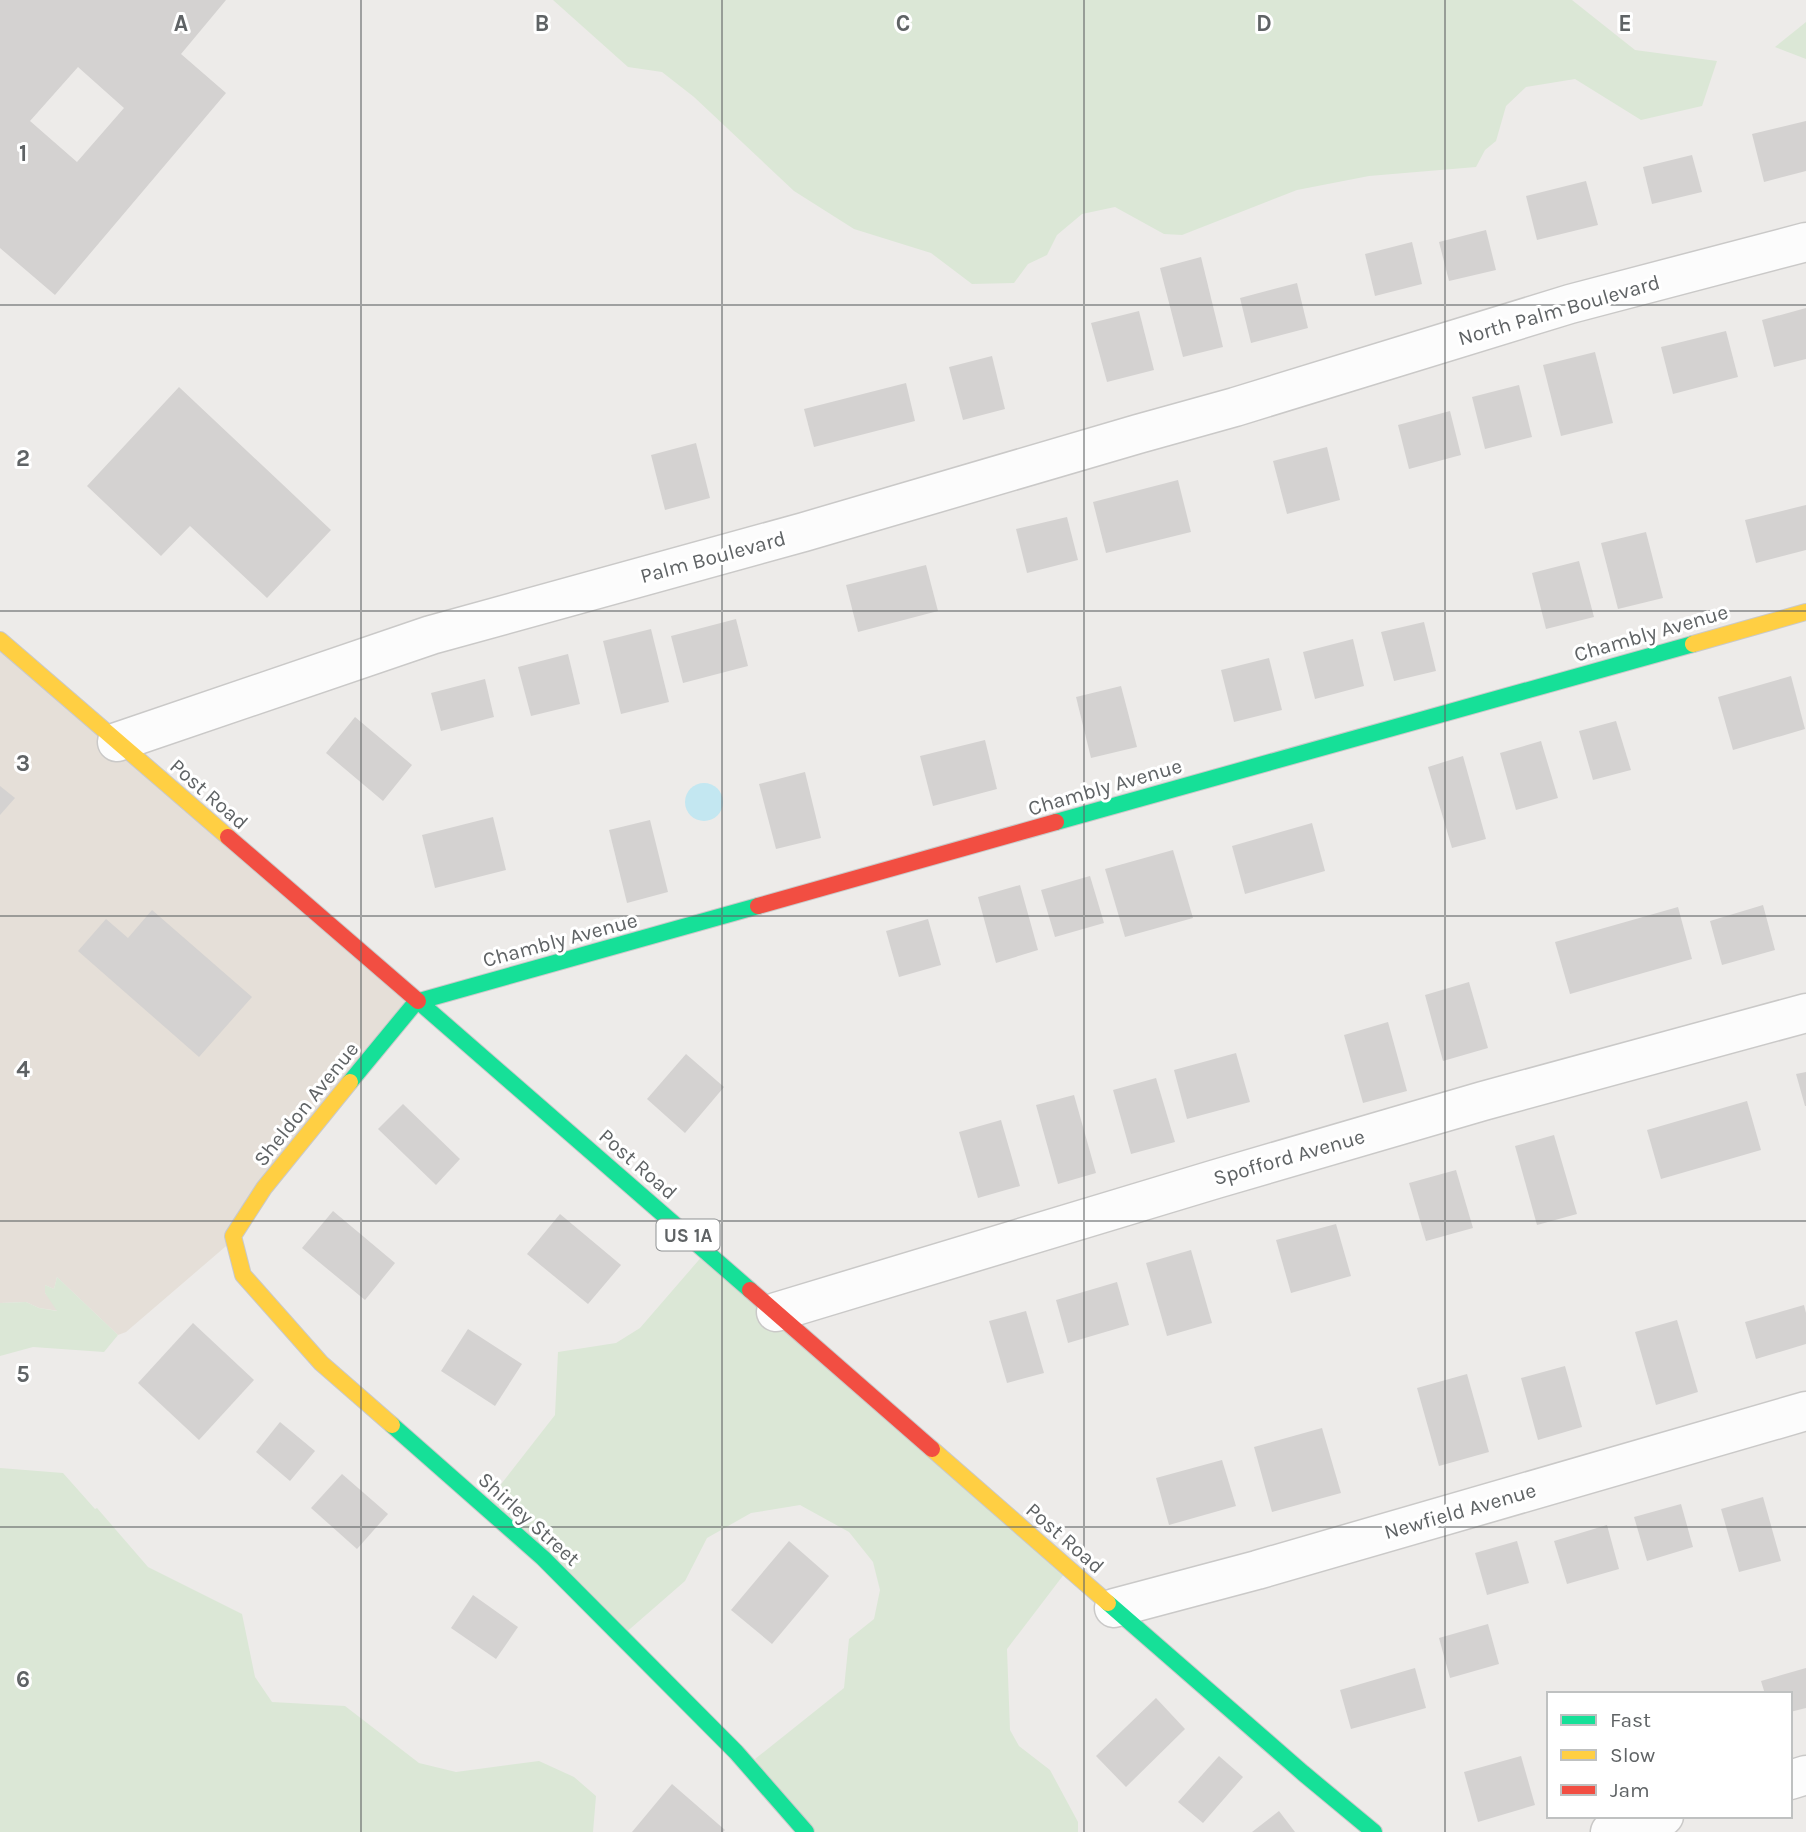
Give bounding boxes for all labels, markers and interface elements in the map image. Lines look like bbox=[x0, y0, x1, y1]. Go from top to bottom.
text: A bbox=[174, 10, 188, 37]
text: B bbox=[535, 10, 549, 37]
text: C bbox=[896, 10, 910, 37]
text: D bbox=[1256, 10, 1272, 37]
text: E bbox=[1618, 10, 1632, 37]
text: 1 bbox=[19, 140, 27, 167]
street label: North Palm Boulevard bbox=[1455, 270, 1663, 350]
text: 2 bbox=[16, 445, 30, 472]
street label: Palm Boulevard bbox=[638, 526, 788, 588]
street label: Chambly Avenue bbox=[1571, 600, 1731, 666]
text: 3 bbox=[16, 750, 30, 777]
street label: Post Road bbox=[165, 754, 253, 834]
street label: Chambly Avenue bbox=[1025, 754, 1185, 820]
street label: Chambly Avenue bbox=[480, 908, 640, 972]
street label: Sheldon Avenue bbox=[249, 1037, 363, 1171]
text: 4 bbox=[16, 1056, 30, 1083]
street label: Post Road bbox=[594, 1124, 682, 1204]
street label: Spofford Avenue bbox=[1210, 1124, 1368, 1190]
road number: US 1A bbox=[656, 1219, 720, 1250]
text: 5 bbox=[16, 1361, 30, 1388]
street label: Shirley Street bbox=[473, 1467, 585, 1571]
street label: Newfield Avenue bbox=[1381, 1478, 1539, 1544]
street label: Post Road bbox=[1021, 1498, 1109, 1578]
text: 6 bbox=[16, 1666, 30, 1693]
legend bbox=[1547, 1692, 1792, 1818]
text: Fast bbox=[1610, 1708, 1651, 1732]
text: Slow bbox=[1610, 1743, 1655, 1767]
text: Jam bbox=[1610, 1778, 1650, 1802]

